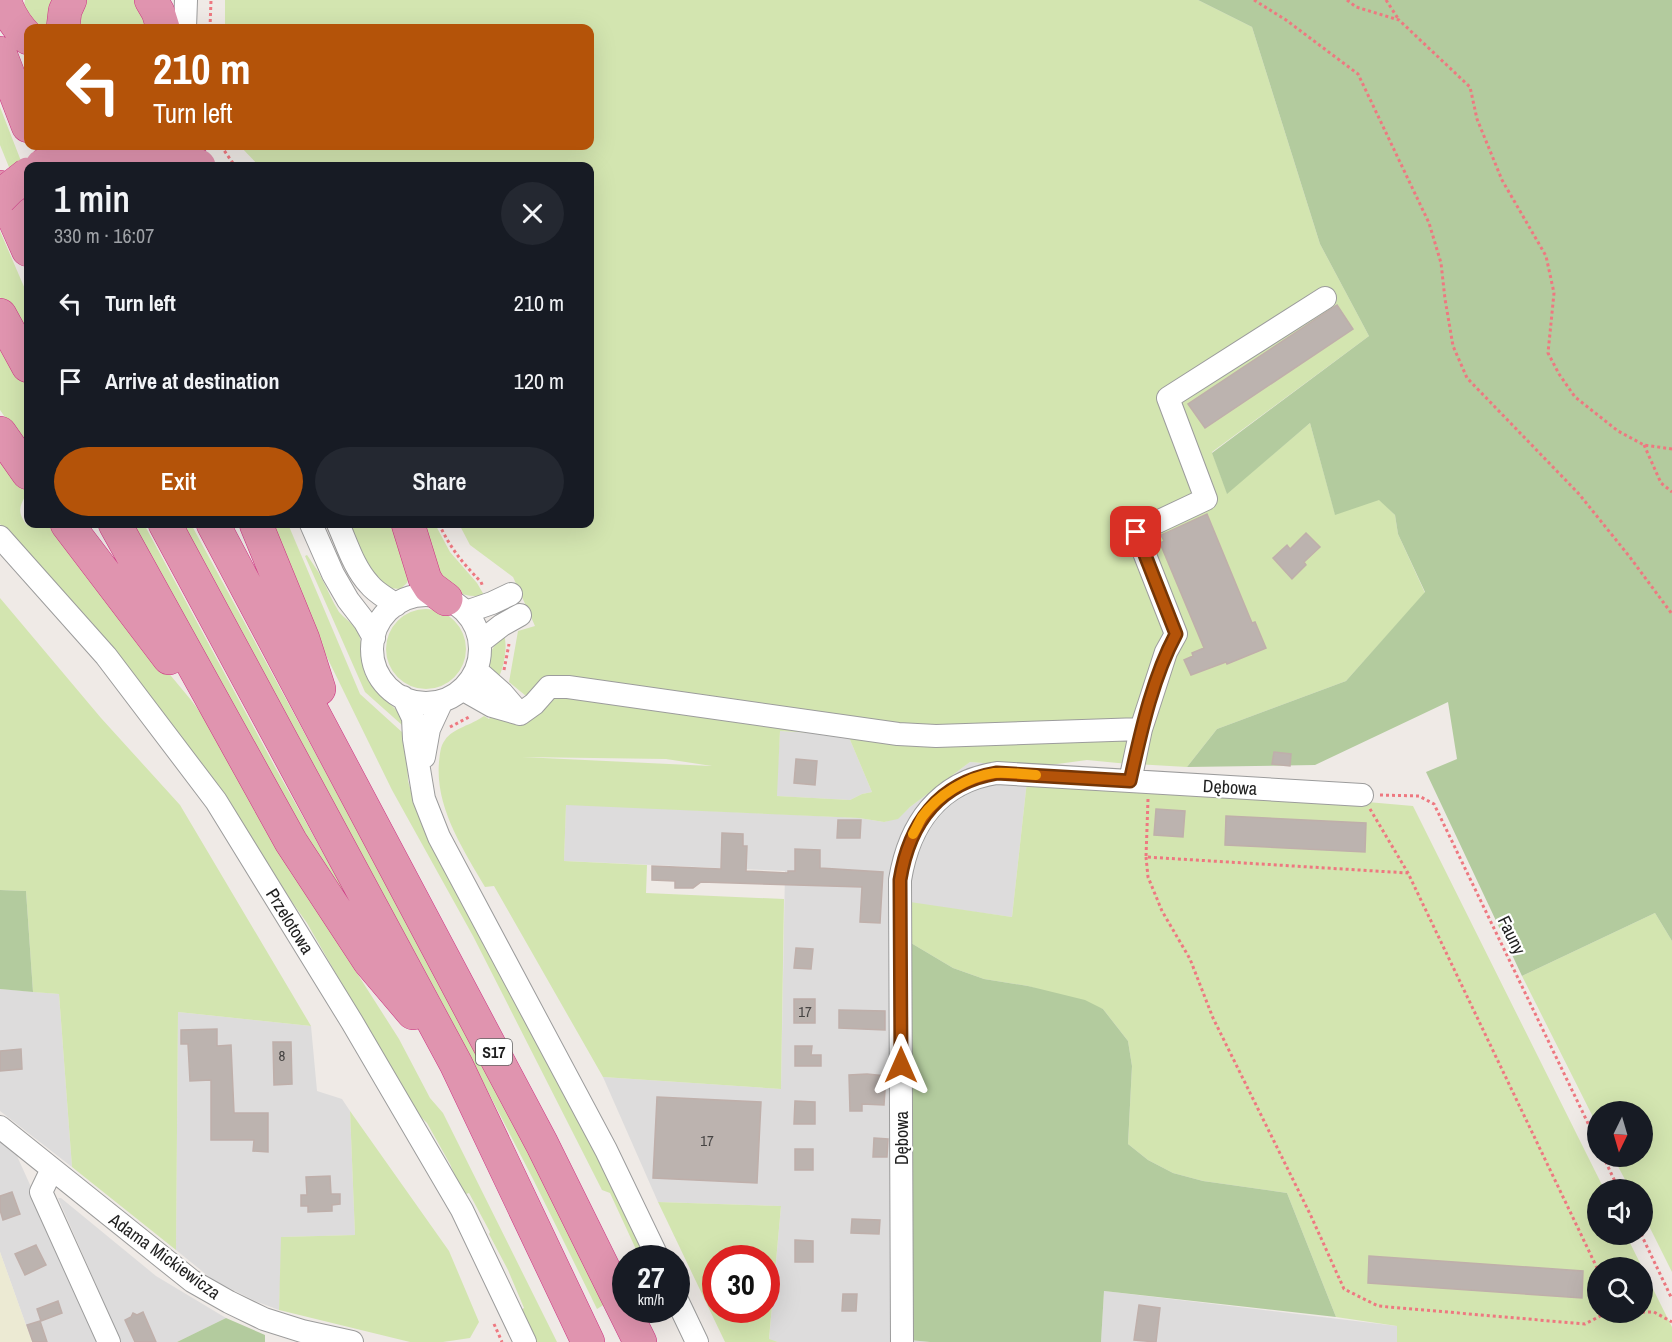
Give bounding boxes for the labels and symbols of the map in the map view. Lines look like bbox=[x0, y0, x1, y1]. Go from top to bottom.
pin bbox=[1110, 506, 1161, 557]
street label: Dębowa bbox=[1202, 773, 1258, 801]
street label: Przelotowa bbox=[260, 883, 320, 959]
street label: Fauny bbox=[1492, 911, 1532, 959]
house number: 17 bbox=[798, 1001, 812, 1022]
position arrow bbox=[869, 1033, 933, 1097]
road number: S17 bbox=[476, 1039, 512, 1065]
house number: 8 bbox=[279, 1045, 286, 1066]
north arrow bbox=[1587, 1101, 1653, 1167]
street label: Dębowa bbox=[889, 1111, 914, 1165]
house number: 17 bbox=[700, 1130, 714, 1151]
street label: Adama Mickiewicza bbox=[103, 1206, 226, 1305]
speed limit sign: 30 bbox=[702, 1245, 780, 1323]

